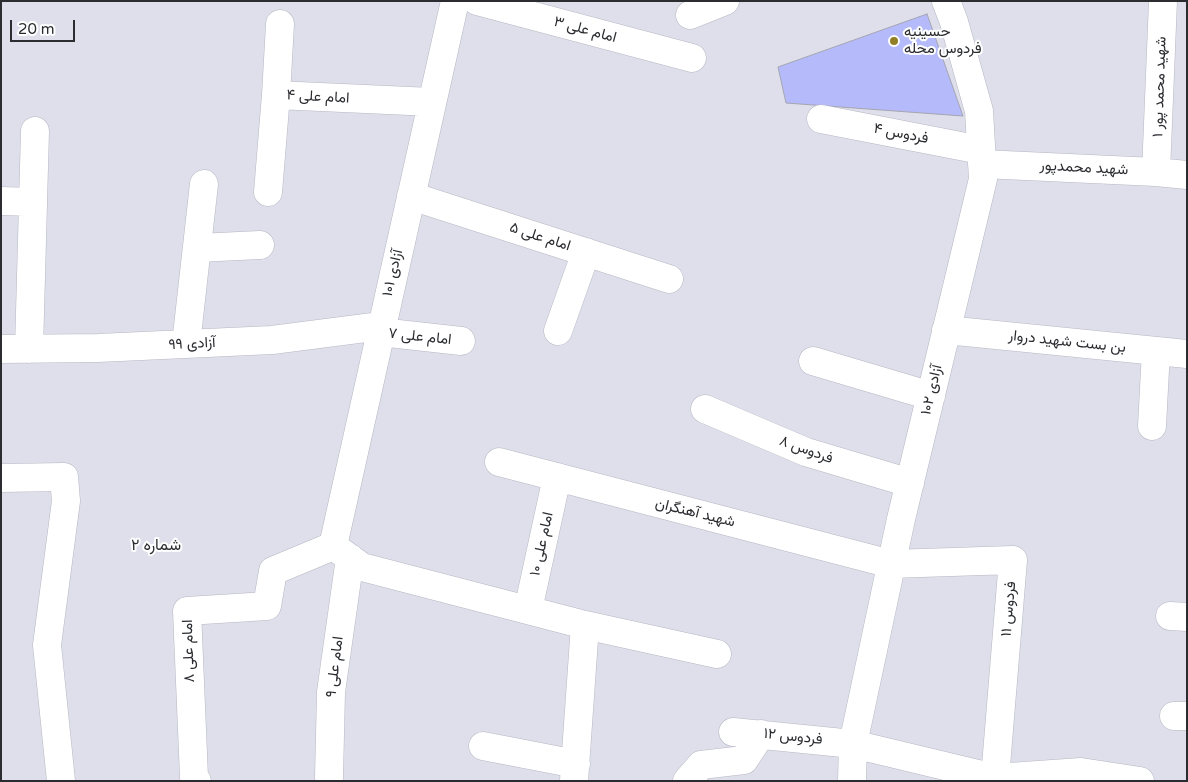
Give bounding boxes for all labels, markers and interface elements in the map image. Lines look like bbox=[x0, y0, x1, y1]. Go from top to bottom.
scale bar bbox=[12, 10, 78, 42]
street label: امام علی ۳ bbox=[552, 13, 618, 47]
text: 20 m bbox=[18, 20, 55, 38]
place label: حسینیه فردوس محله bbox=[904, 23, 982, 58]
marker: حسینیه فردوس محله bbox=[888, 35, 900, 47]
street label: شهید محمد پور ۱ bbox=[1149, 36, 1171, 138]
street label: امام علی ۴ bbox=[286, 86, 350, 108]
street label: فردوس ۴ bbox=[872, 120, 930, 148]
street label: شهید محمدپور bbox=[1039, 157, 1129, 179]
street label: امام علی ۵ bbox=[507, 219, 573, 255]
street label: آزادی ۱۰۱ bbox=[379, 248, 407, 298]
street label: امام علی ۷ bbox=[388, 325, 452, 349]
street label: بن بست شهید دروار bbox=[1007, 327, 1127, 357]
street label: آزادی ٩٩ bbox=[168, 334, 216, 354]
street label: آزادی ۱۰۲ bbox=[917, 363, 947, 417]
street label: فردوس ۸ bbox=[777, 432, 835, 468]
street label: شهید آهنگران bbox=[653, 494, 737, 532]
street label: امام علی ۱۰ bbox=[526, 510, 558, 578]
district label: شماره ۲ bbox=[131, 536, 181, 556]
street label: فردوس ۱۱ bbox=[998, 581, 1020, 637]
street label: امام علی ۸ bbox=[179, 619, 199, 683]
street label: امام علی ۹ bbox=[322, 635, 348, 699]
street label: فردوس ۱۲ bbox=[763, 725, 823, 749]

